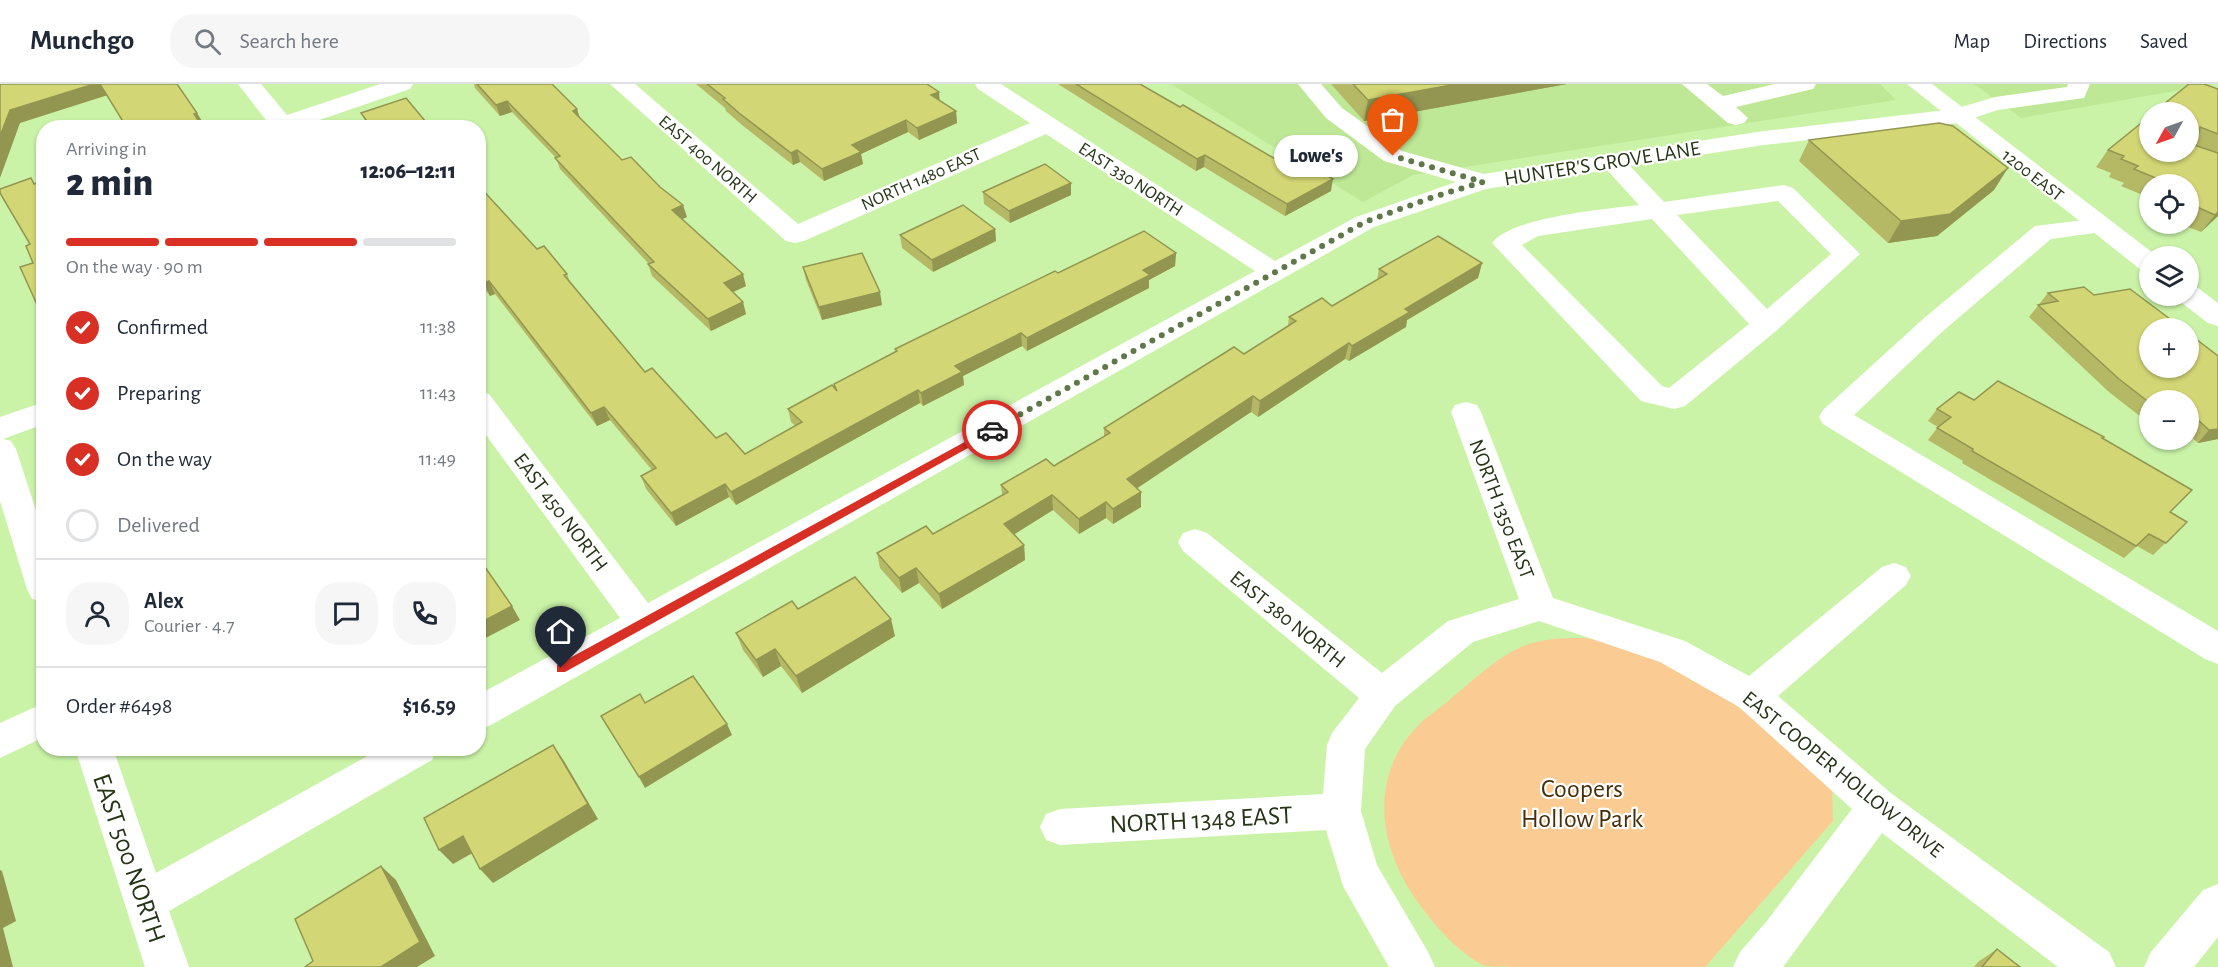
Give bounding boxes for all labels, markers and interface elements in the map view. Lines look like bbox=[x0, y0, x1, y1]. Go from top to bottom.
search box bbox=[170, 14, 590, 68]
icon: search bbox=[191, 25, 224, 58]
text: Munchgo bbox=[30, 27, 134, 55]
text: Search here bbox=[239, 30, 339, 52]
text: Map bbox=[1954, 31, 1990, 52]
text: Directions bbox=[2023, 31, 2107, 52]
text: Saved bbox=[2140, 31, 2188, 52]
pin bbox=[1367, 94, 1418, 156]
north arrow bbox=[2139, 102, 2199, 162]
map controls bbox=[2139, 102, 2199, 450]
icon: bag bbox=[1376, 103, 1409, 136]
street label: EAST 400 NORTH bbox=[655, 112, 760, 207]
callout: Lowe's bbox=[1273, 135, 1357, 177]
street label: HUNTER'S GROVE LANE bbox=[1502, 138, 1702, 189]
text: Arriving in bbox=[66, 139, 147, 159]
street label: EAST 330 NORTH bbox=[1075, 140, 1186, 220]
street label: NORTH 1480 EAST bbox=[859, 145, 984, 214]
text: Lowe's bbox=[1289, 146, 1343, 166]
street label: 1200 EAST bbox=[1998, 146, 2067, 205]
text: 12:06–12:11 bbox=[360, 160, 456, 182]
text: 2 min bbox=[66, 164, 153, 203]
button: locate bbox=[2139, 174, 2199, 234]
button: layers bbox=[2139, 246, 2199, 306]
text: On the way · 90 m bbox=[66, 257, 203, 277]
icon: check bbox=[66, 311, 99, 344]
text: Confirmed bbox=[117, 316, 208, 338]
text: 11:38 bbox=[420, 317, 456, 337]
button: + bbox=[2139, 318, 2199, 378]
icon: check bbox=[66, 377, 99, 410]
text: Preparing bbox=[117, 382, 201, 404]
text: 11:43 bbox=[420, 383, 456, 403]
button: − bbox=[2139, 390, 2199, 450]
courier bbox=[962, 400, 1022, 460]
icon: car bbox=[976, 414, 1009, 447]
street label: NORTH 1350 EAST bbox=[1465, 436, 1538, 582]
icon: check bbox=[66, 443, 99, 476]
text: On the way bbox=[117, 448, 212, 470]
text: 11:49 bbox=[419, 449, 456, 469]
street label: EAST 450 NORTH bbox=[510, 449, 612, 575]
text: Delivered bbox=[117, 514, 200, 536]
street label: EAST 380 NORTH bbox=[1226, 567, 1349, 672]
button: person bbox=[66, 582, 129, 645]
button: chat bbox=[315, 582, 378, 645]
button: phone bbox=[393, 582, 456, 645]
text: Alex bbox=[144, 590, 184, 612]
pin bbox=[535, 606, 586, 668]
icon: home bbox=[544, 615, 577, 648]
text: Courier · 4.7 bbox=[144, 616, 235, 636]
street label: EAST COOPER HOLLOW DRIVE bbox=[1739, 687, 1947, 862]
text: Order #6498 bbox=[66, 695, 172, 717]
text: $16.59 bbox=[402, 695, 456, 717]
street label: EAST 500 NORTH bbox=[88, 770, 170, 946]
park label: Coopers Hollow Park bbox=[1521, 776, 1643, 832]
street label: NORTH 1348 EAST bbox=[1109, 802, 1293, 838]

